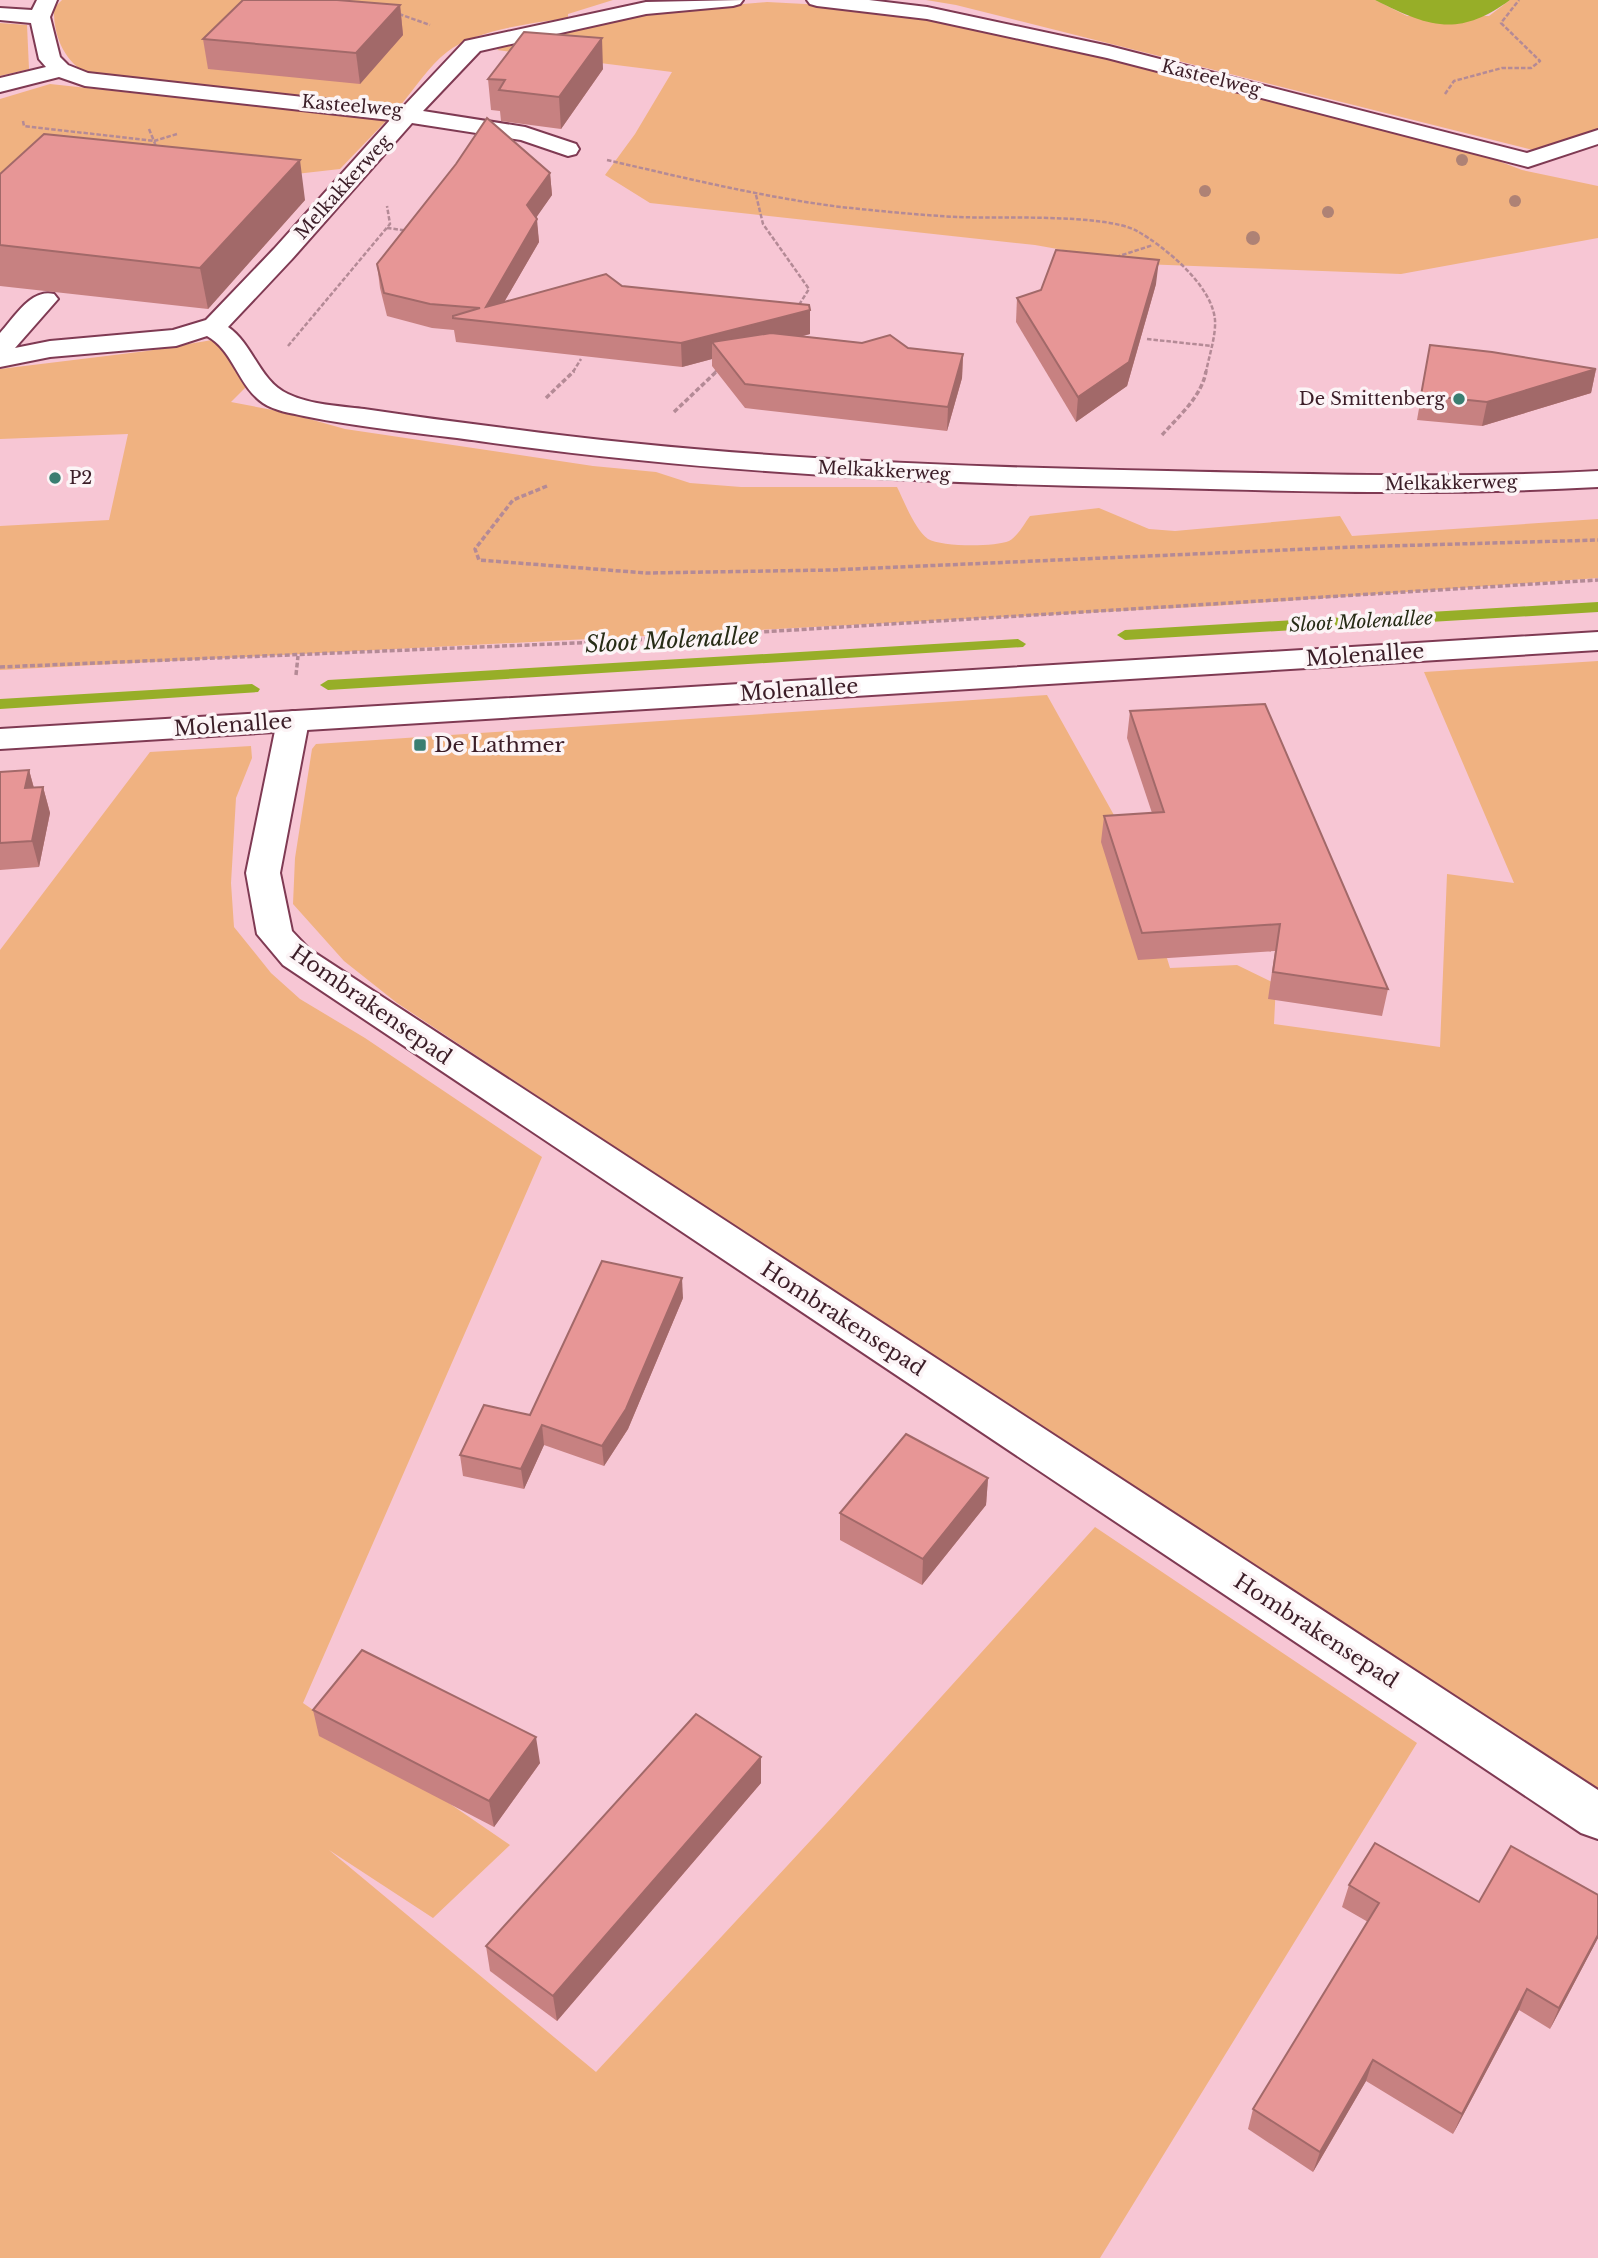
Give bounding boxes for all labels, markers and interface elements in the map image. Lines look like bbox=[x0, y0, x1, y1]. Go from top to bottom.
street label: Kasteelweg bbox=[1159, 55, 1263, 101]
street label: Kasteelweg bbox=[300, 91, 404, 121]
street label: Melkakkerweg bbox=[290, 130, 396, 244]
place label: De Smittenberg bbox=[1299, 388, 1445, 410]
marker: De Smittenberg bbox=[1451, 391, 1467, 407]
street label: Melkakkerweg bbox=[817, 457, 951, 485]
place label: P2 bbox=[69, 467, 92, 489]
marker: P2 bbox=[47, 470, 63, 486]
street label: Melkakkerweg bbox=[1384, 471, 1518, 495]
water label: Sloot Molenallee bbox=[1289, 606, 1434, 637]
water label: Sloot Molenallee bbox=[584, 621, 760, 659]
street label: Molenallee bbox=[1305, 638, 1425, 672]
street label: Molenallee bbox=[739, 673, 859, 707]
street label: Molenallee bbox=[173, 708, 293, 742]
place label: De Lathmer bbox=[434, 732, 565, 758]
marker: De Lathmer bbox=[412, 737, 428, 753]
street label: Hombrakensepad bbox=[285, 940, 457, 1070]
street label: Hombrakensepad bbox=[756, 1256, 930, 1382]
street label: Hombrakensepad bbox=[1229, 1568, 1403, 1694]

